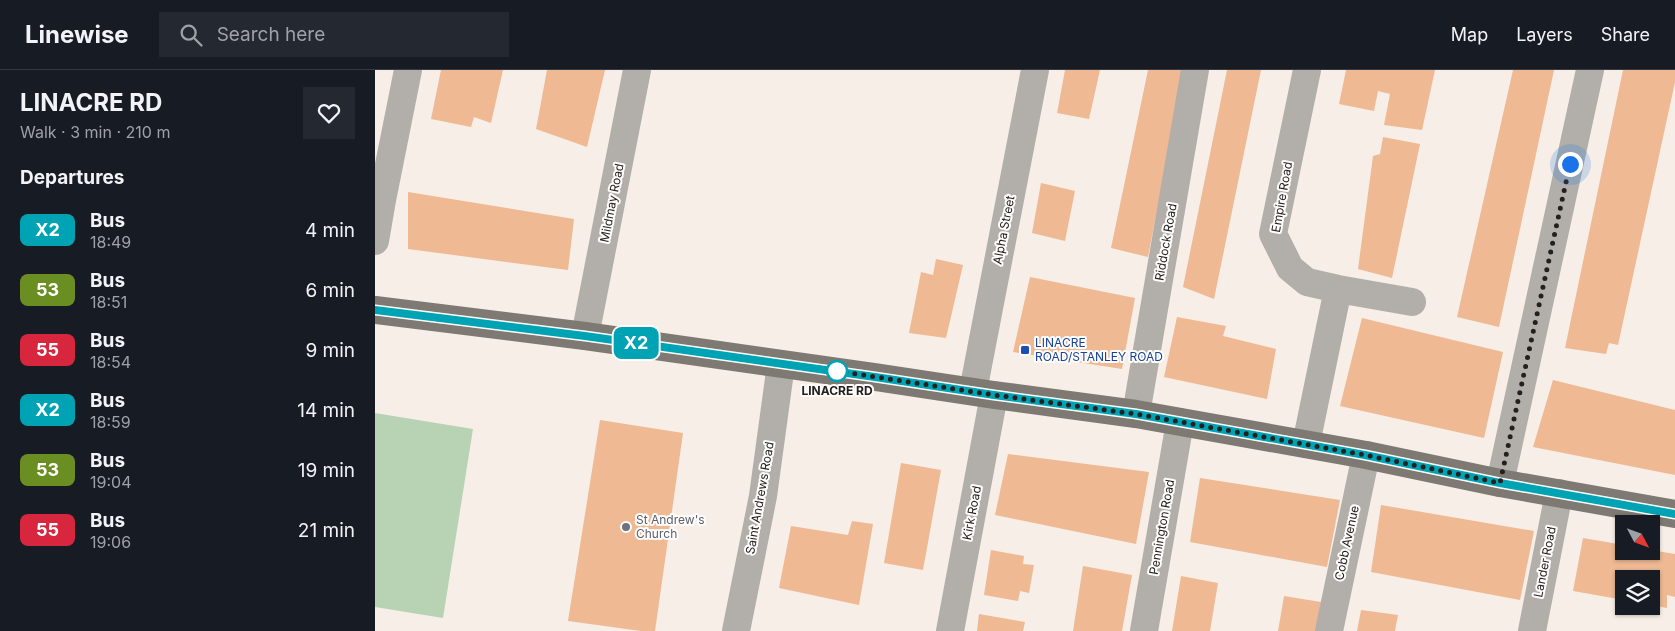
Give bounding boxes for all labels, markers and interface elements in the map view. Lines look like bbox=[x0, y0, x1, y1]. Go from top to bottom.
search box bbox=[159, 12, 509, 57]
text: Linewise bbox=[25, 20, 129, 49]
icon: search bbox=[177, 21, 205, 49]
text: Search here bbox=[217, 23, 325, 46]
text: Map bbox=[1451, 24, 1488, 45]
text: Layers bbox=[1516, 24, 1573, 45]
text: Share bbox=[1601, 24, 1650, 45]
button: heart bbox=[303, 87, 355, 139]
text: LINACRE RD bbox=[20, 88, 162, 117]
text: Walk · 3 min · 210 m bbox=[20, 122, 170, 142]
your location bbox=[1558, 152, 1583, 177]
street label: Empire Road bbox=[1268, 160, 1295, 233]
street label: Mildmay Road bbox=[597, 162, 627, 244]
text: Departures bbox=[20, 166, 124, 189]
street label: Alpha Street bbox=[990, 194, 1018, 266]
street label: Riddock Road bbox=[1151, 202, 1180, 282]
text: Bus bbox=[90, 209, 125, 232]
text: X2 bbox=[35, 219, 60, 240]
text: 4 min bbox=[305, 219, 355, 242]
text: 18:49 bbox=[90, 232, 131, 252]
text: Bus bbox=[90, 269, 125, 292]
text: 53 bbox=[36, 279, 59, 300]
text: 6 min bbox=[305, 279, 355, 302]
text: 18:51 bbox=[90, 292, 127, 312]
line badge: X2 bbox=[613, 327, 659, 359]
text: Bus bbox=[90, 329, 125, 352]
text: X2 bbox=[624, 332, 648, 353]
place label: LINACRE ROAD/STANLEY ROAD bbox=[1035, 335, 1163, 364]
text: 55 bbox=[36, 339, 59, 360]
text: 9 min bbox=[305, 339, 355, 362]
marker: LINACRE ROAD/STANLEY ROAD bbox=[1019, 344, 1031, 356]
text: 18:54 bbox=[90, 352, 131, 372]
marker: LINACRE RD bbox=[826, 360, 848, 382]
place label: LINACRE RD bbox=[801, 383, 873, 398]
text: Bus bbox=[90, 389, 125, 412]
text: X2 bbox=[35, 399, 60, 420]
text: 14 min bbox=[297, 399, 355, 422]
text: 18:59 bbox=[90, 412, 131, 432]
street label: Saint Andrews Road bbox=[742, 440, 777, 555]
text: Bus bbox=[90, 449, 125, 472]
text: 53 bbox=[36, 459, 59, 480]
text: 19 min bbox=[298, 459, 355, 482]
text: 19:04 bbox=[90, 472, 131, 492]
street label: Pennington Road bbox=[1146, 478, 1177, 576]
street label: Kirk Road bbox=[959, 485, 984, 541]
street label: Cobb Avenue bbox=[1331, 504, 1362, 582]
text: Bus bbox=[90, 509, 125, 532]
place label: St Andrew's Church bbox=[636, 512, 705, 541]
north arrow bbox=[1615, 515, 1660, 560]
map controls bbox=[1615, 515, 1660, 615]
text: 55 bbox=[36, 519, 59, 540]
text: 21 min bbox=[298, 519, 355, 542]
marker: St Andrew's Church bbox=[620, 521, 632, 533]
street label: Lander Road bbox=[1530, 525, 1559, 599]
text: 19:06 bbox=[90, 532, 131, 552]
button: layers bbox=[1615, 570, 1660, 615]

